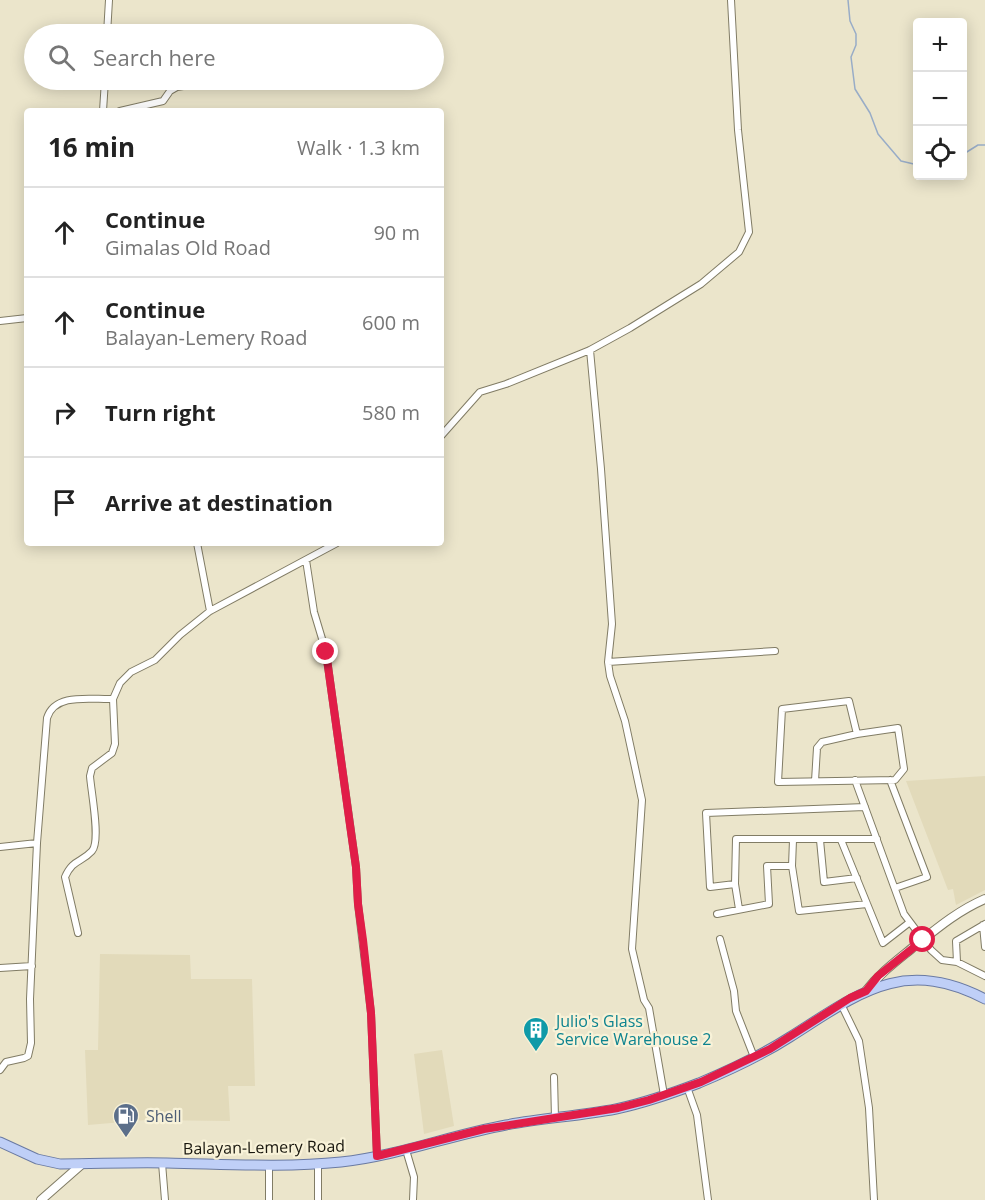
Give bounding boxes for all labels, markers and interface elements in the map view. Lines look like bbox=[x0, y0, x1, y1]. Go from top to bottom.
map controls bbox=[913, 18, 967, 180]
button: + bbox=[913, 18, 967, 72]
search box bbox=[24, 24, 444, 90]
icon: search bbox=[45, 41, 78, 74]
text: Search here bbox=[93, 42, 216, 72]
button: − bbox=[913, 72, 967, 126]
button: locate bbox=[913, 126, 967, 180]
text: 16 min bbox=[48, 129, 135, 165]
text: Walk · 1.3 km bbox=[297, 134, 420, 161]
text: Continue bbox=[105, 204, 205, 234]
icon: ahead bbox=[48, 216, 81, 249]
text: 90 m bbox=[373, 219, 420, 246]
text: Gimalas Old Road bbox=[105, 234, 271, 261]
text: Continue bbox=[105, 294, 205, 324]
icon: ahead bbox=[48, 306, 81, 339]
text: 600 m bbox=[362, 309, 420, 336]
text: Balayan-Lemery Road bbox=[105, 324, 308, 351]
icon: right bbox=[48, 396, 81, 429]
text: Turn right bbox=[105, 397, 216, 427]
text: 580 m bbox=[362, 399, 420, 426]
icon: arrive bbox=[48, 486, 81, 519]
text: Arrive at destination bbox=[105, 487, 333, 517]
route end bbox=[312, 638, 338, 664]
route start bbox=[909, 926, 935, 952]
place label: Julio's Glass Service Warehouse 2 bbox=[554, 1010, 711, 1050]
building icon: Julio's Glass Service Warehouse 2 bbox=[521, 1015, 551, 1053]
fuel station icon: Shell bbox=[111, 1101, 141, 1139]
place label: Shell bbox=[146, 1105, 182, 1127]
street label: Balayan-Lemery Road bbox=[183, 1135, 345, 1159]

